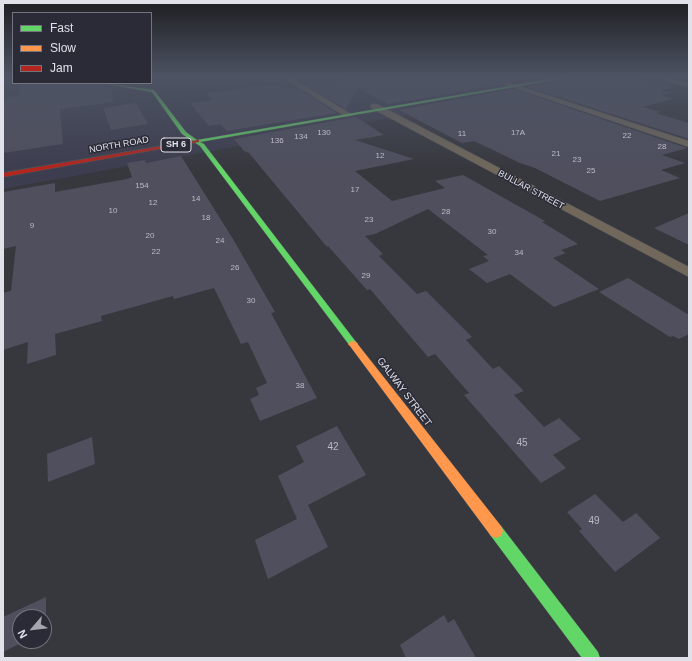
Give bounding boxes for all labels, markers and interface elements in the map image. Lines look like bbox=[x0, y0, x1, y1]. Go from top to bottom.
legend bbox=[12, 12, 152, 84]
text: Fast bbox=[50, 21, 73, 35]
text: Slow bbox=[50, 41, 76, 55]
text: Jam bbox=[50, 61, 73, 75]
house number: 130 bbox=[317, 128, 331, 138]
house number: 17A bbox=[511, 128, 525, 138]
house number: 11 bbox=[458, 129, 466, 139]
house number: 22 bbox=[623, 131, 631, 141]
house number: 134 bbox=[294, 132, 308, 142]
street label: NORTH ROAD bbox=[88, 134, 150, 156]
house number: 136 bbox=[270, 136, 284, 146]
road number: SH 6 bbox=[161, 138, 191, 152]
house number: 28 bbox=[658, 142, 666, 152]
house number: 21 bbox=[552, 149, 560, 159]
house number: 12 bbox=[376, 151, 384, 161]
house number: 23 bbox=[573, 155, 581, 165]
house number: 25 bbox=[587, 166, 595, 176]
street label: BULLAR STREET bbox=[496, 168, 566, 212]
house number: 154 bbox=[135, 181, 149, 191]
house number: 17 bbox=[351, 185, 359, 195]
house number: 14 bbox=[192, 194, 200, 204]
house number: 12 bbox=[149, 198, 157, 208]
house number: 10 bbox=[109, 206, 117, 216]
house number: 28 bbox=[442, 207, 450, 217]
house number: 18 bbox=[202, 213, 210, 223]
house number: 23 bbox=[365, 215, 373, 225]
house number: 9 bbox=[30, 221, 34, 231]
house number: 30 bbox=[488, 227, 496, 237]
house number: 20 bbox=[146, 231, 154, 241]
house number: 24 bbox=[216, 236, 224, 246]
house number: 22 bbox=[152, 247, 160, 257]
house number: 34 bbox=[515, 248, 523, 258]
house number: 26 bbox=[231, 263, 239, 273]
house number: 29 bbox=[362, 271, 370, 281]
house number: 30 bbox=[247, 296, 255, 306]
street label: GALWAY STREET bbox=[374, 355, 434, 429]
house number: 38 bbox=[296, 381, 304, 391]
house number: 45 bbox=[516, 437, 528, 449]
house number: 42 bbox=[327, 441, 339, 453]
house number: 49 bbox=[588, 515, 600, 527]
north arrow bbox=[12, 609, 52, 649]
text: N bbox=[15, 628, 29, 640]

